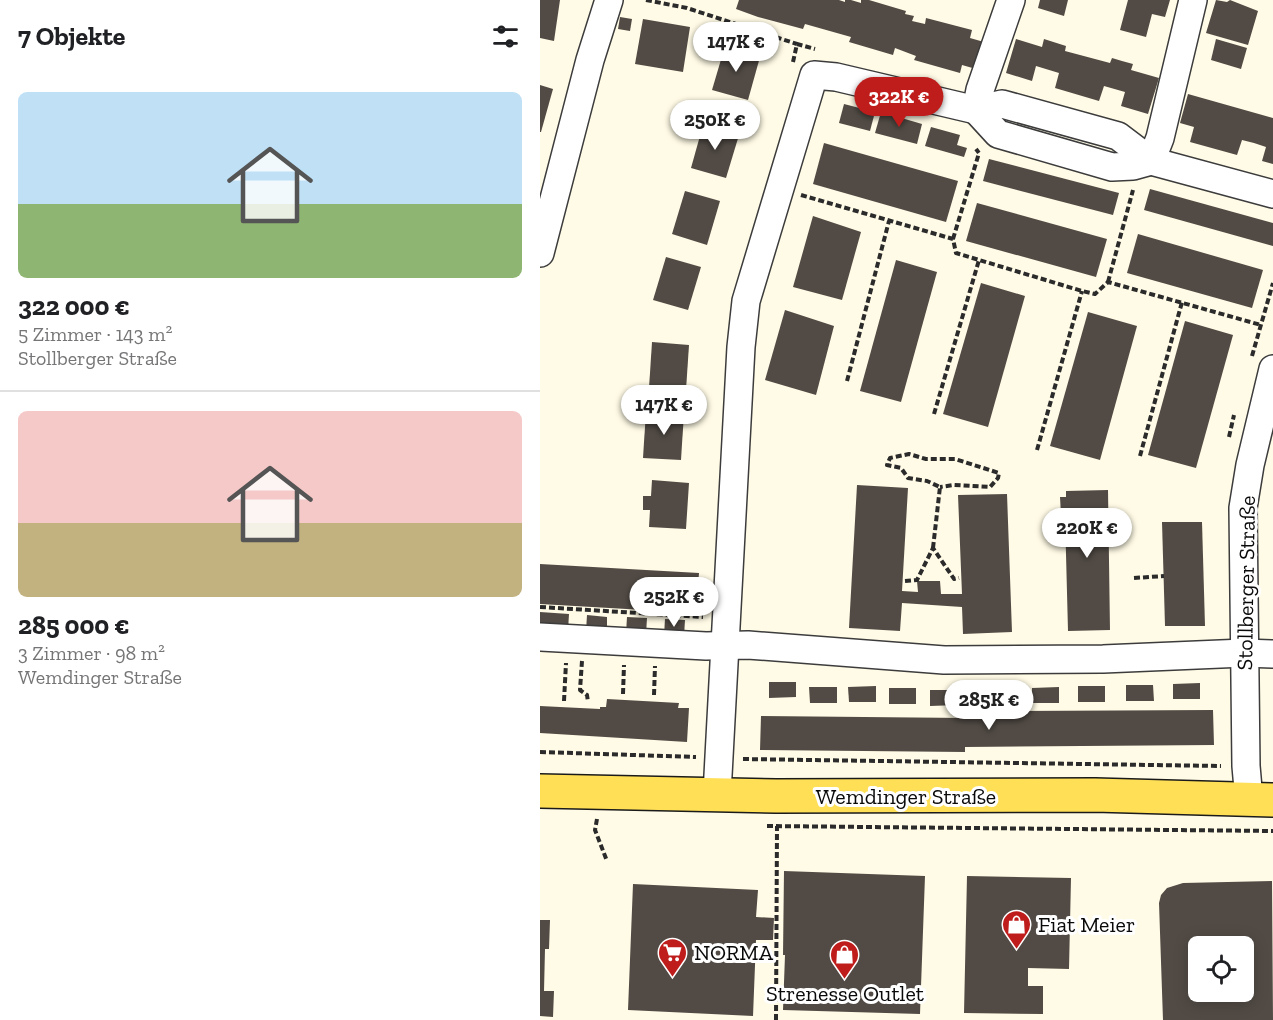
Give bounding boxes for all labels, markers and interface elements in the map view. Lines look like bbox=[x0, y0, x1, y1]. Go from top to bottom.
text: 7 Objekte bbox=[18, 20, 125, 52]
icon: filters bbox=[489, 20, 522, 53]
pin: 147K € bbox=[687, 22, 785, 73]
text: 147K € bbox=[707, 29, 765, 53]
pin: 322K € bbox=[850, 77, 948, 128]
text: 322K € bbox=[868, 84, 930, 108]
pin: 250K € bbox=[666, 100, 764, 151]
text: 250K € bbox=[684, 107, 746, 131]
icon: home bbox=[216, 131, 324, 239]
text: 322 000 € bbox=[18, 290, 130, 322]
text: 5 Zimmer · 143 m² bbox=[18, 322, 172, 346]
text: Stollberger Straße bbox=[18, 346, 177, 370]
pin: 147K € bbox=[615, 385, 713, 436]
text: 147K € bbox=[635, 392, 693, 416]
icon: home bbox=[216, 450, 324, 558]
street label: Stollberger Straße bbox=[1231, 495, 1261, 671]
pin: 220K € bbox=[1038, 508, 1136, 559]
text: 220K € bbox=[1056, 515, 1118, 539]
pin: 252K € bbox=[625, 577, 723, 628]
text: 252K € bbox=[644, 584, 704, 608]
text: 285 000 € bbox=[18, 609, 130, 641]
text: 3 Zimmer · 98 m² bbox=[18, 641, 165, 665]
text: Wemdinger Straße bbox=[18, 665, 182, 689]
pin: 285K € bbox=[940, 680, 1038, 731]
text: 285K € bbox=[958, 687, 1020, 711]
street label: Wemdinger Straße bbox=[816, 783, 996, 810]
shop icon: Fiat Meier bbox=[1001, 908, 1033, 950]
place label: Fiat Meier bbox=[1038, 911, 1135, 938]
supermarket icon: NORMA bbox=[657, 936, 689, 978]
map controls bbox=[1188, 936, 1254, 1002]
button: locate bbox=[1188, 936, 1254, 1002]
shop icon: Strenesse Outlet bbox=[829, 938, 861, 980]
place label: NORMA bbox=[694, 939, 774, 966]
place label: Strenesse Outlet bbox=[766, 980, 925, 1007]

